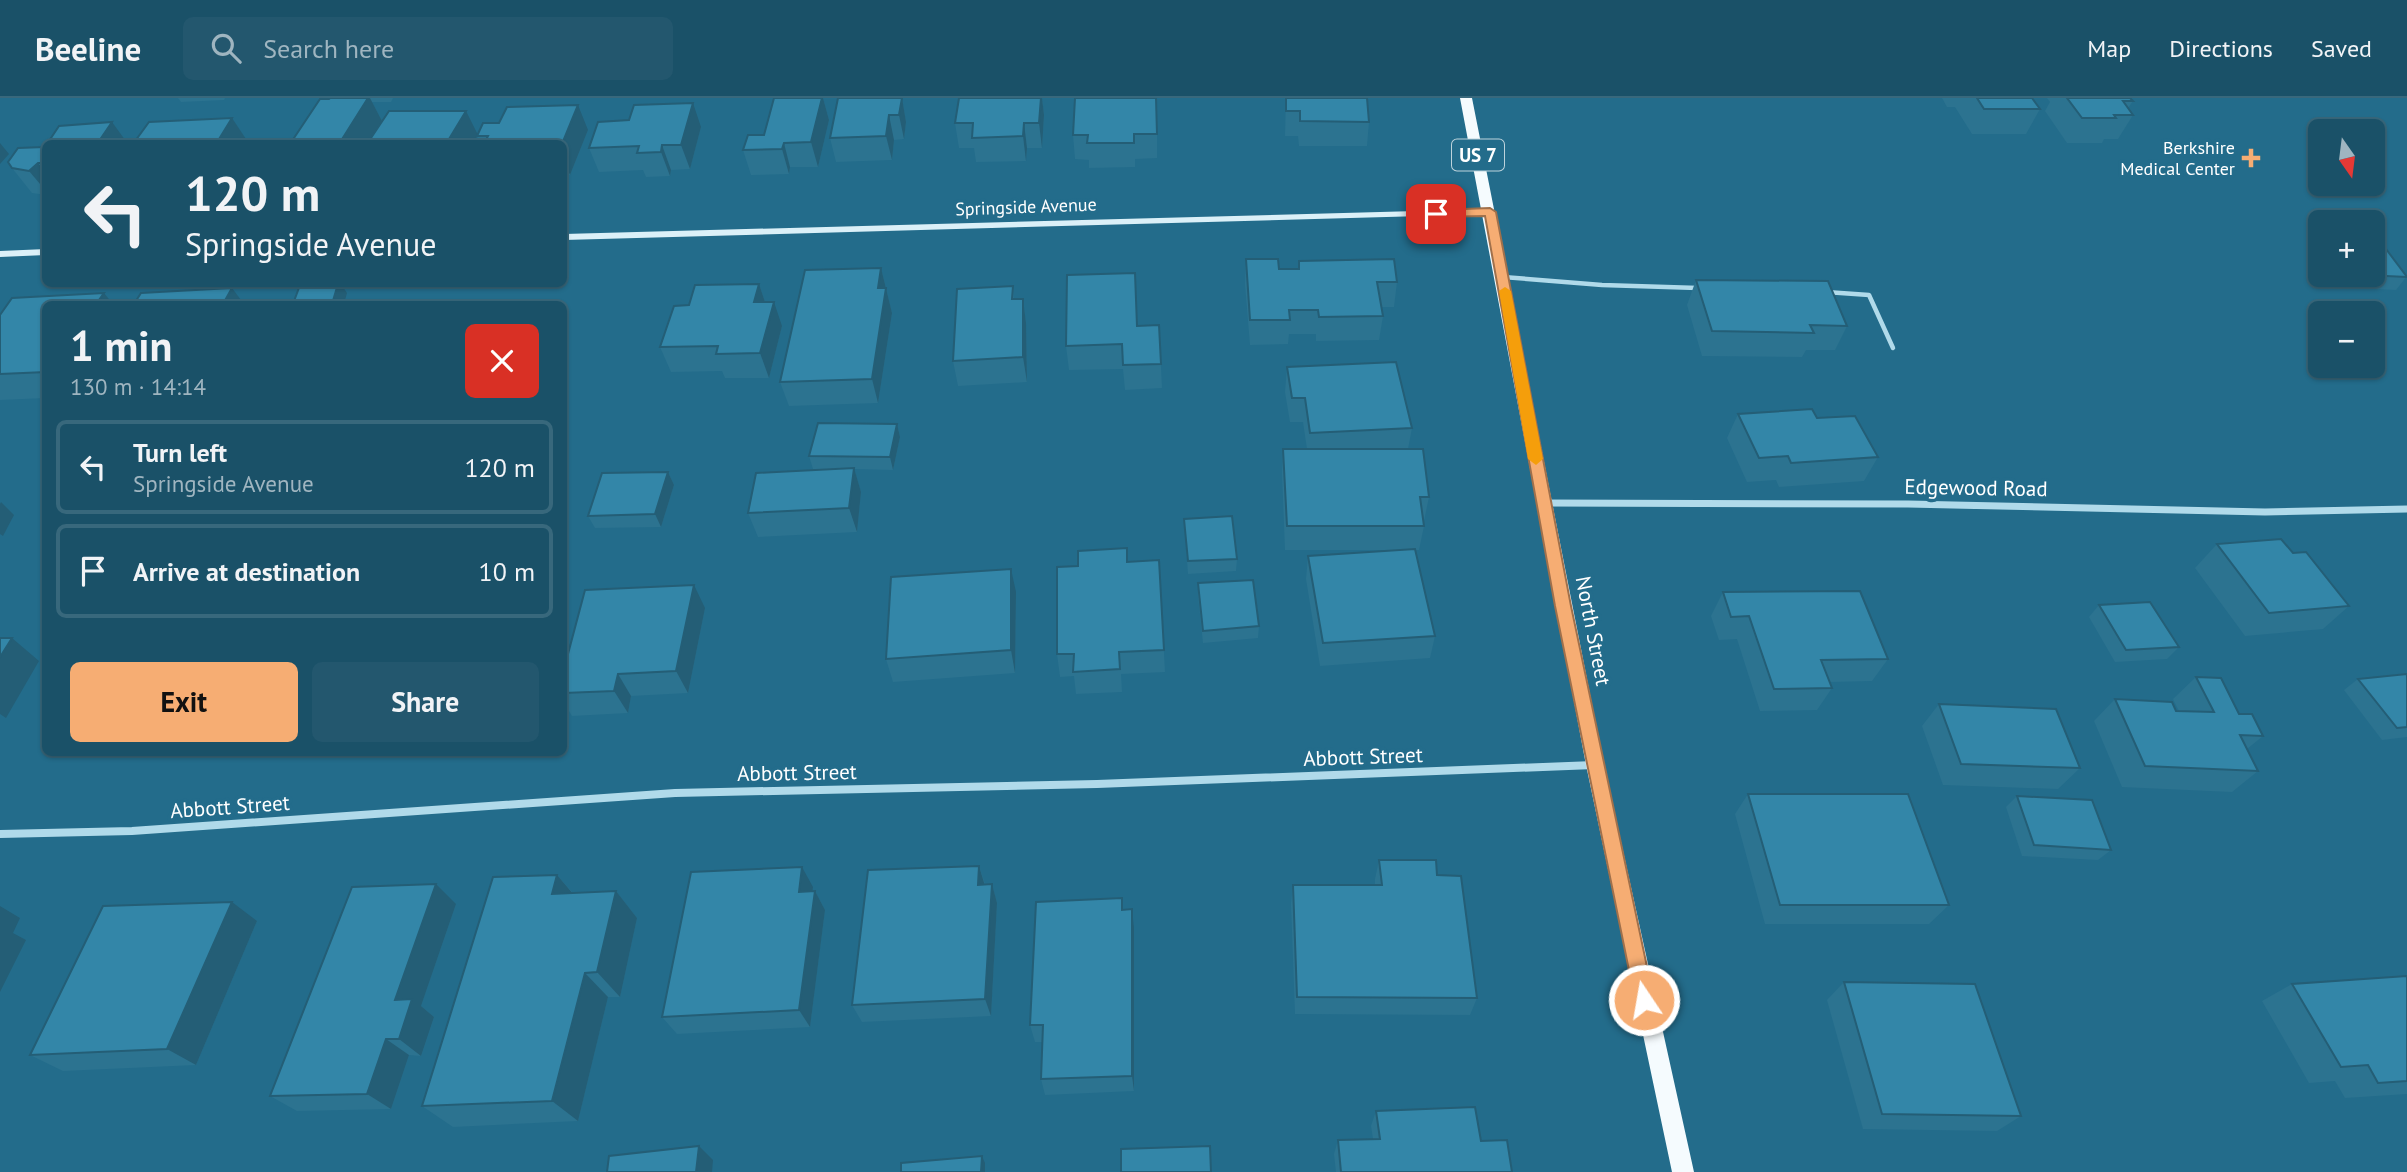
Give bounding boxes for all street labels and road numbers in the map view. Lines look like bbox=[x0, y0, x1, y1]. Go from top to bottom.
road number: US 7 bbox=[1452, 139, 1504, 170]
street label: Springside Avenue bbox=[955, 193, 1097, 220]
street label: Edgewood Road bbox=[1904, 473, 2048, 502]
street label: North Street bbox=[1570, 574, 1617, 688]
street label: Abbott Street bbox=[1303, 741, 1423, 772]
street label: Abbott Street bbox=[737, 758, 857, 787]
street label: Abbott Street bbox=[169, 789, 291, 824]

